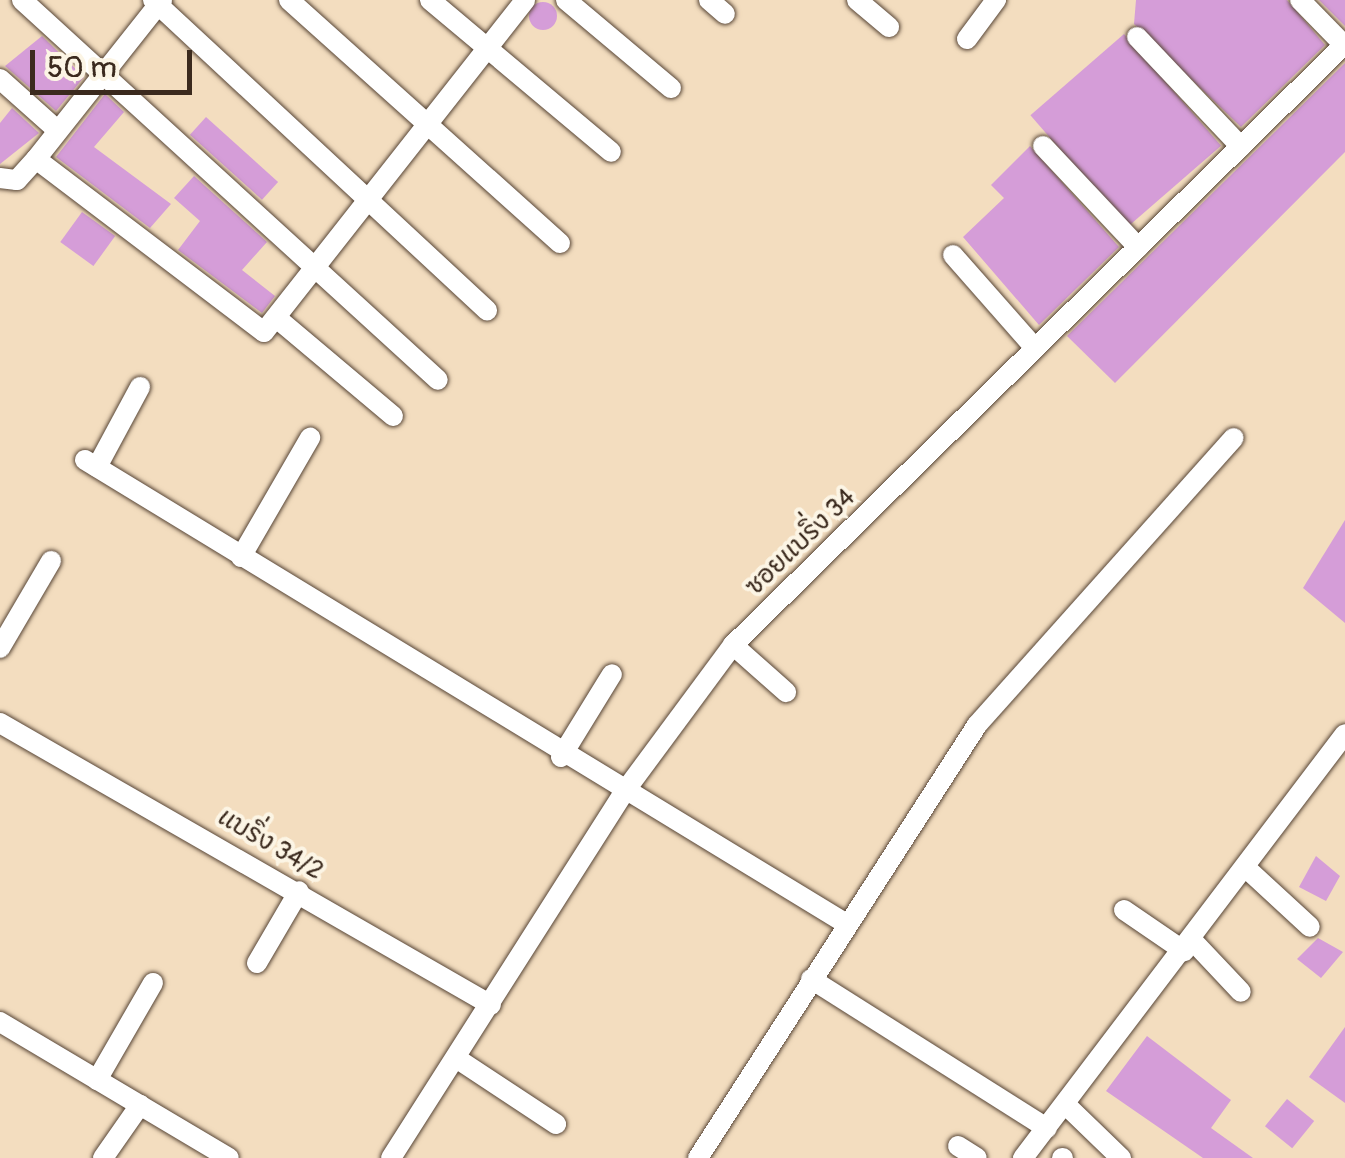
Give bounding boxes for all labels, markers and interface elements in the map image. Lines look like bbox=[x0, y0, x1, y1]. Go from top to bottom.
scale bar bbox=[35, 30, 198, 92]
text: 50 m bbox=[47, 49, 117, 86]
street label: ซอยแบริ่ง 34 bbox=[740, 483, 862, 603]
street label: แบริ่ง 34/2 bbox=[212, 803, 328, 887]

